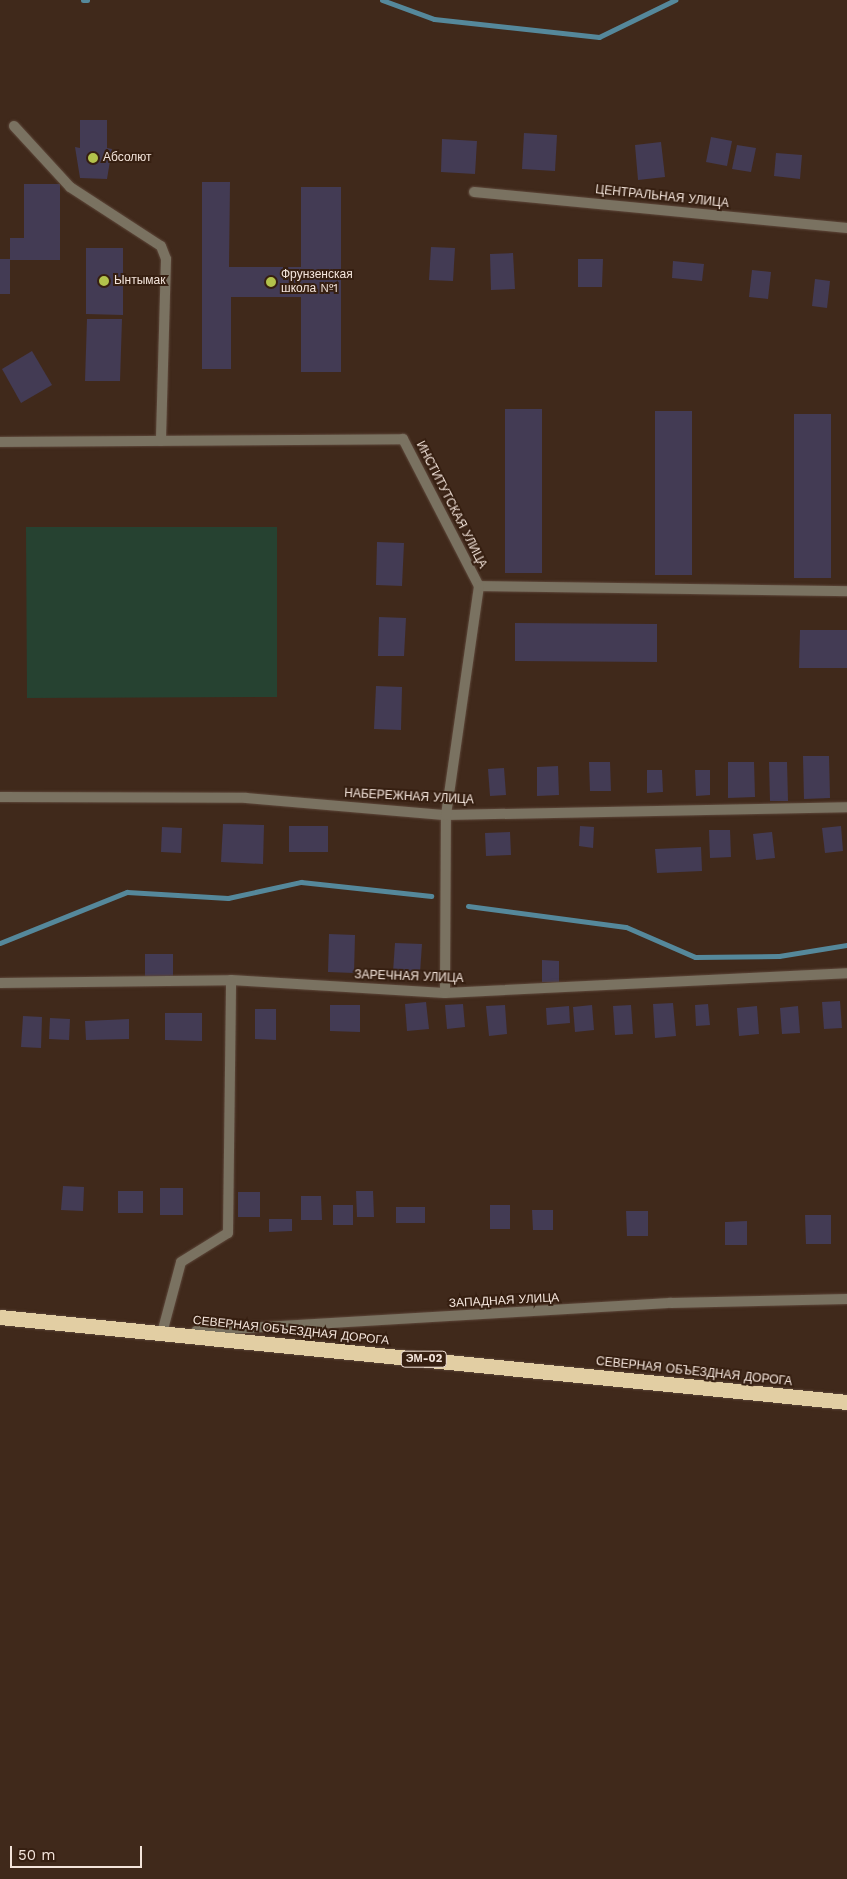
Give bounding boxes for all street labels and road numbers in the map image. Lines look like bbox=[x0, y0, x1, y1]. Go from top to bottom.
street label: ЦЕНТРАЛЬНАЯ УЛИЦА bbox=[595, 183, 729, 211]
street label: ИНСТИТУТСКАЯ УЛИЦА bbox=[413, 439, 489, 571]
street label: НАБЕРЕЖНАЯ УЛИЦА bbox=[344, 786, 474, 808]
street label: ЗАРЕЧНАЯ УЛИЦА bbox=[354, 968, 464, 986]
street label: ЗАПАДНАЯ УЛИЦА bbox=[449, 1291, 559, 1311]
street label: СЕВЕРНАЯ ОБЪЕЗДНАЯ ДОРОГА bbox=[192, 1314, 390, 1348]
road number: ЭМ-02 bbox=[400, 1350, 448, 1368]
street label: СЕВЕРНАЯ ОБЪЕЗДНАЯ ДОРОГА bbox=[595, 1355, 793, 1389]

